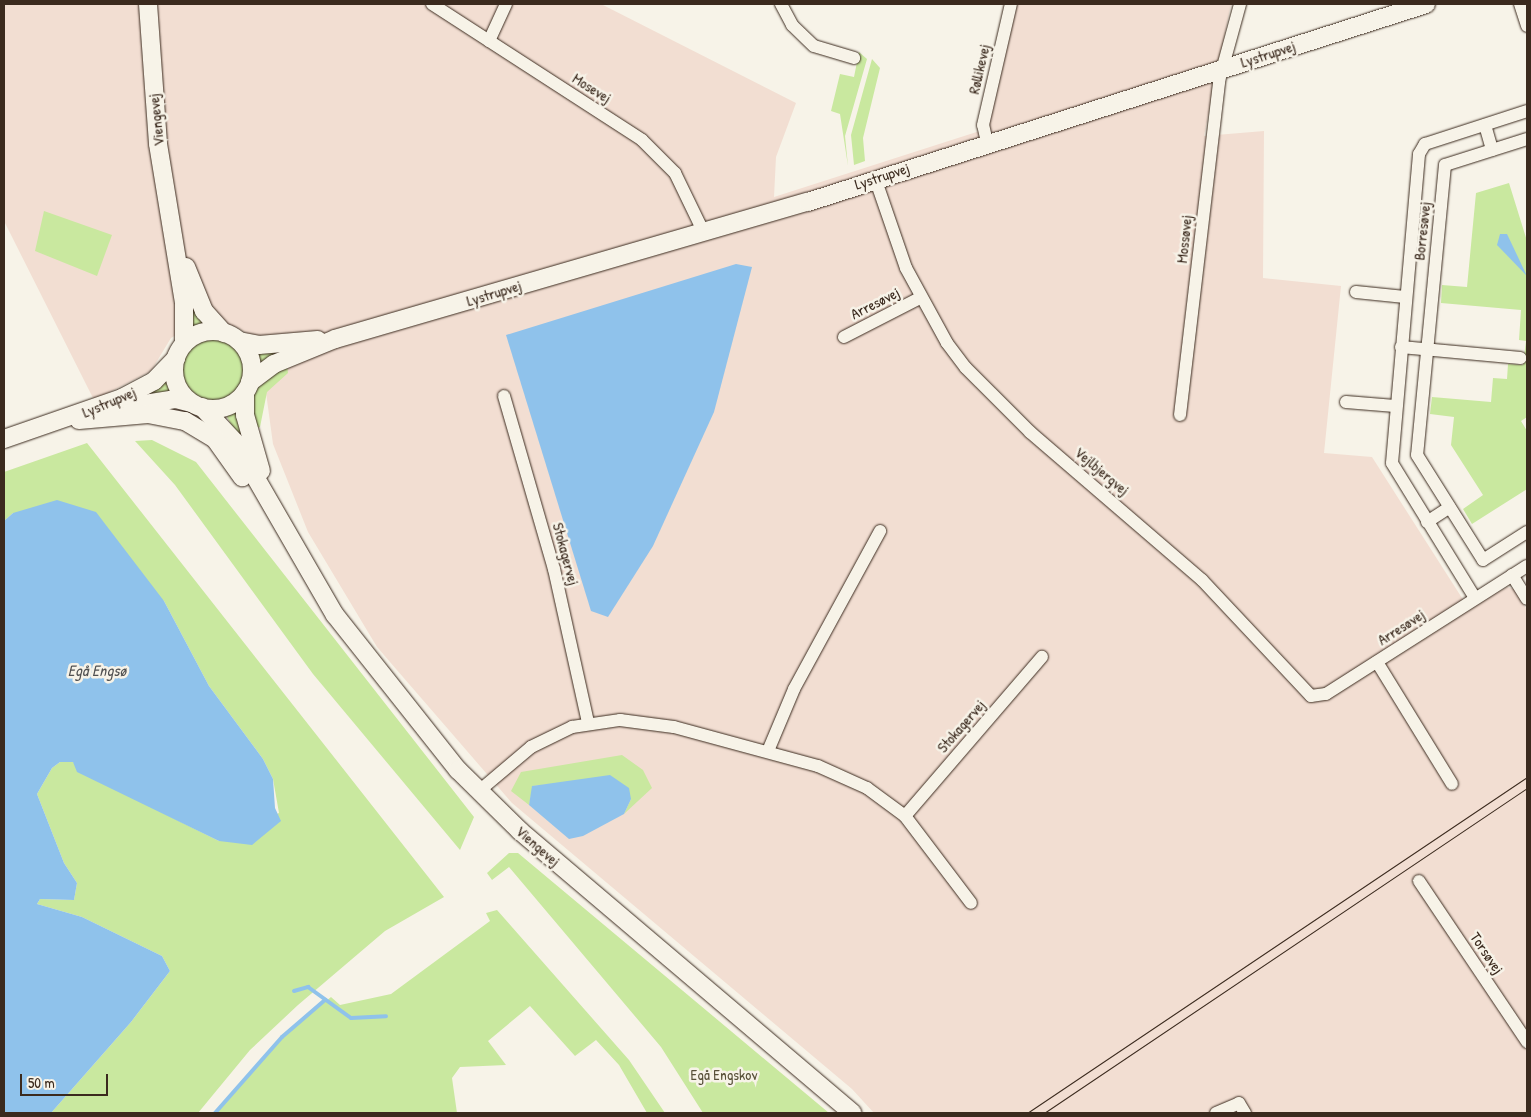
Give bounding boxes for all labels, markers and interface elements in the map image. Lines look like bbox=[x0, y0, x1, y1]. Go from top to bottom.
street label: Lystrupvej bbox=[1238, 37, 1298, 71]
street label: Røllikevej bbox=[965, 42, 993, 96]
street label: Mosevej bbox=[569, 69, 615, 107]
street label: Viengevej bbox=[144, 93, 168, 147]
street label: Lystrupvej bbox=[852, 159, 912, 193]
street label: Borresøvej bbox=[1410, 201, 1434, 261]
street label: Mossøvej bbox=[1173, 214, 1195, 264]
street label: Lystrupvej bbox=[464, 276, 524, 310]
street label: Arresøvej bbox=[848, 283, 902, 323]
street label: Lystrupvej bbox=[79, 383, 139, 421]
street label: Vejlbjergvej bbox=[1071, 443, 1133, 499]
street label: Stokagervej bbox=[549, 521, 583, 587]
street label: Arresøvej bbox=[1374, 605, 1428, 649]
water label: Egå Engsø bbox=[68, 660, 126, 680]
street label: Stokagervej bbox=[933, 696, 989, 756]
street label: Viengevej bbox=[512, 822, 564, 870]
street label: Torsøvej bbox=[1467, 929, 1507, 977]
scale bar bbox=[22, 1064, 110, 1096]
park label: Egå Engskov bbox=[691, 1066, 757, 1084]
text: 50 m bbox=[28, 1072, 55, 1093]

